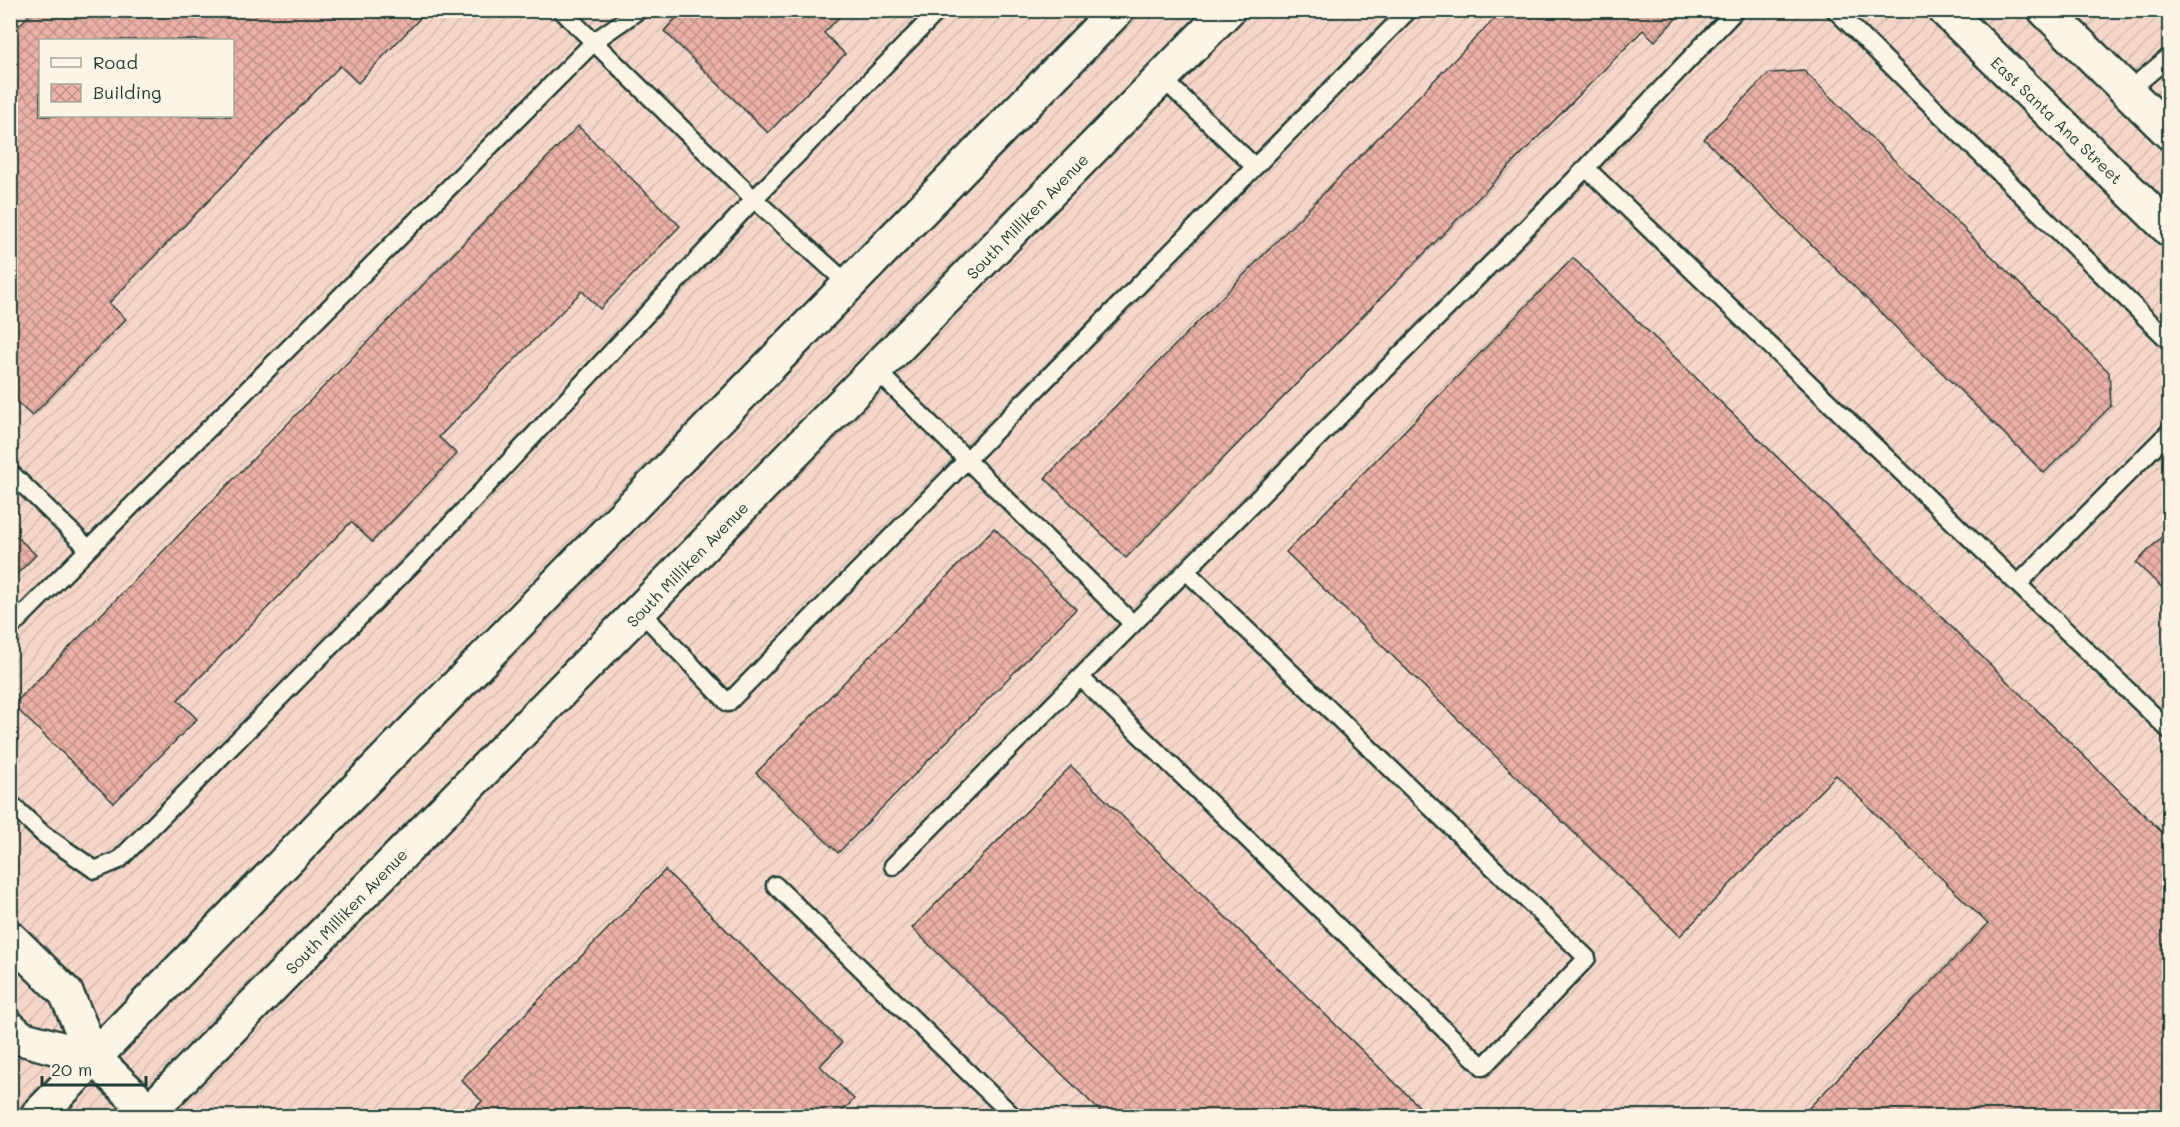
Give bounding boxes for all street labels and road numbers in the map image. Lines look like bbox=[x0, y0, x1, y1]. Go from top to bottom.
street label: East Santa Ana Street bbox=[1987, 52, 2127, 188]
street label: South Milliken Avenue bbox=[962, 149, 1092, 283]
street label: South Milliken Avenue bbox=[622, 497, 752, 631]
street label: South Milliken Avenue bbox=[281, 844, 411, 978]

